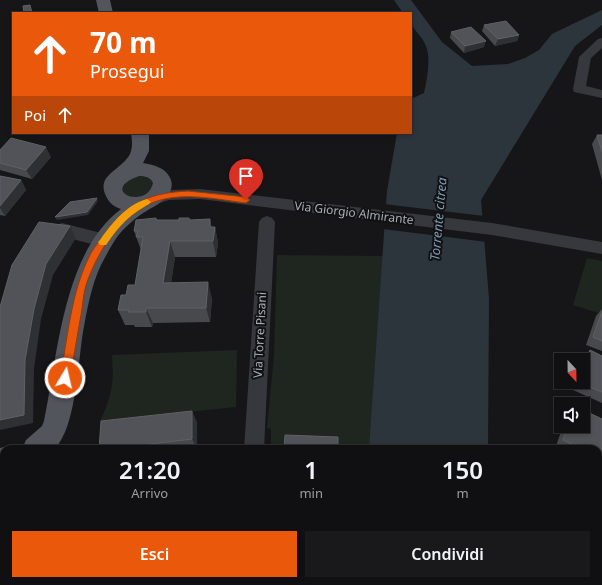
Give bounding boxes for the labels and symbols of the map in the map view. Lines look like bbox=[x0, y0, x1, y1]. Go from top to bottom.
pin bbox=[229, 159, 263, 200]
water label: Torrente citrea bbox=[425, 176, 451, 261]
street label: Via Giorgio Almirante bbox=[293, 197, 415, 228]
street label: Via Torre Pisani bbox=[249, 292, 270, 378]
north arrow bbox=[554, 353, 590, 389]
position arrow bbox=[44, 357, 86, 399]

